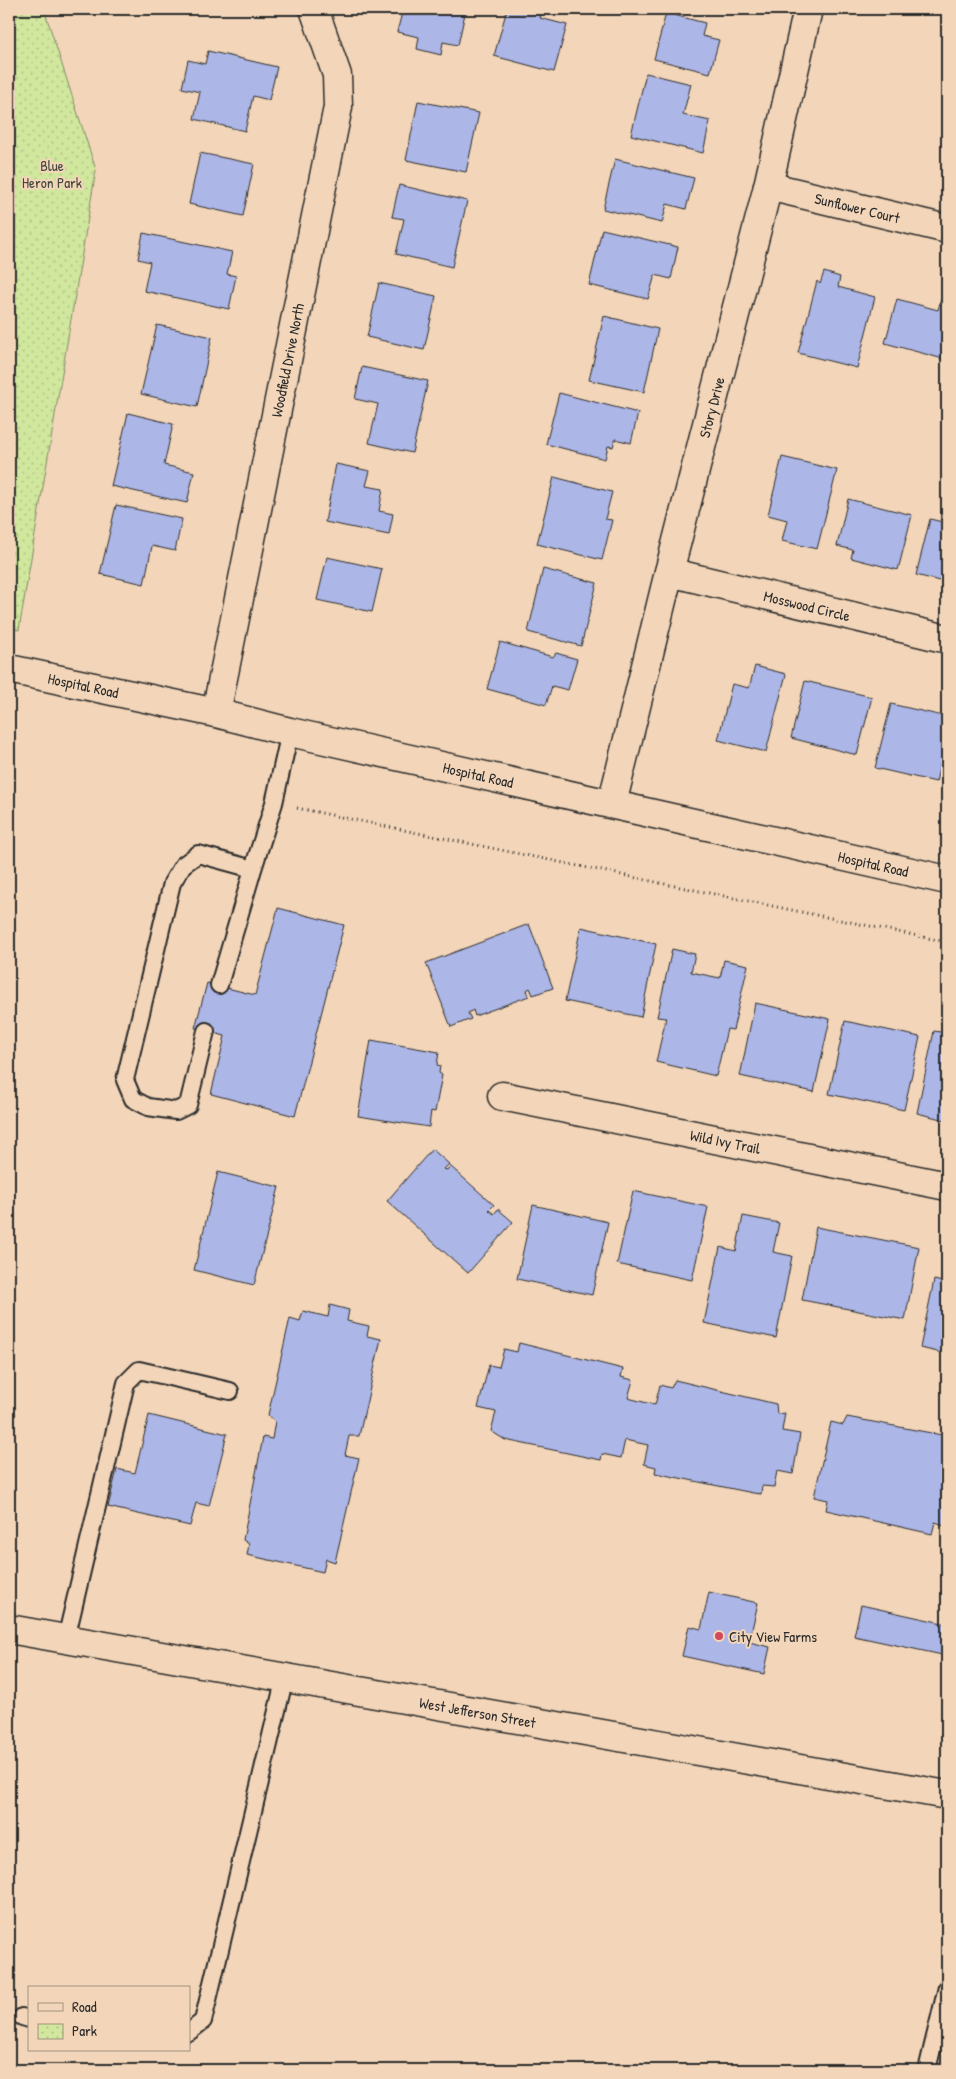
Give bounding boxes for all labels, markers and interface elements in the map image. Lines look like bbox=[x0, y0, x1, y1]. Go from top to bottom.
park label: Blue Heron Park bbox=[22, 155, 82, 193]
street label: Sunflower Court bbox=[813, 187, 903, 228]
street label: Woodfield Drive North bbox=[265, 301, 309, 419]
street label: Story Drive bbox=[693, 375, 729, 440]
street label: Mosswood Circle bbox=[762, 585, 852, 626]
street label: Hospital Road bbox=[46, 667, 121, 703]
street label: Hospital Road bbox=[441, 756, 516, 793]
street label: Hospital Road bbox=[836, 845, 911, 882]
street label: Wild Ivy Trail bbox=[688, 1124, 763, 1159]
place label: City View Farms bbox=[729, 1626, 817, 1647]
marker: City View Farms bbox=[713, 1630, 725, 1642]
street label: West Jefferson Street bbox=[418, 1691, 538, 1733]
legend bbox=[28, 1986, 190, 2052]
text: Road bbox=[72, 1996, 97, 2017]
text: Park bbox=[72, 2020, 97, 2041]

